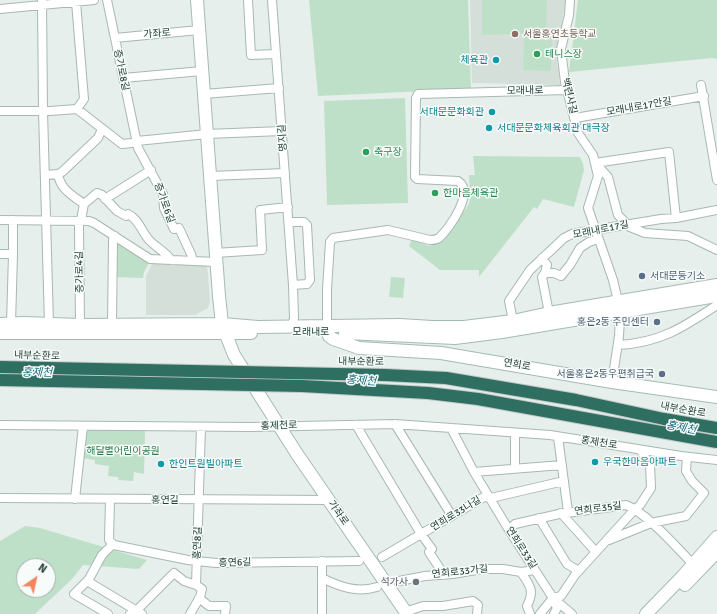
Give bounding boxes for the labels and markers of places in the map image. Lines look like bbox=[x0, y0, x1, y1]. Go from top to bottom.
place label: 서울홍연초등학교 bbox=[523, 28, 597, 40]
marker: 서울홍연초등학교 bbox=[510, 29, 520, 39]
place label: 테니스장 bbox=[545, 48, 582, 60]
marker: 테니스장 bbox=[532, 49, 542, 59]
place label: 체육관 bbox=[460, 54, 488, 66]
marker: 체육관 bbox=[491, 55, 501, 65]
place label: 서대문문화회관 bbox=[420, 106, 484, 118]
marker: 서대문문화회관 bbox=[487, 107, 497, 117]
place label: 서대문문화체육회관 대극장 bbox=[497, 122, 610, 134]
marker: 서대문문화체육회관 대극장 bbox=[484, 123, 494, 133]
place label: 축구장 bbox=[374, 146, 402, 158]
marker: 축구장 bbox=[361, 147, 371, 157]
place label: 한마음체육관 bbox=[443, 187, 498, 199]
marker: 한마음체육관 bbox=[430, 188, 440, 198]
place label: 서대문등기소 bbox=[650, 270, 705, 282]
marker: 서대문등기소 bbox=[637, 271, 647, 281]
place label: 홍은2동 주민센터 bbox=[577, 316, 649, 328]
marker: 홍은2동 주민센터 bbox=[652, 317, 662, 327]
place label: 서울홍은2동우편취급국 bbox=[557, 368, 654, 380]
marker: 서울홍은2동우편취급국 bbox=[657, 369, 667, 379]
place label: 우국한마음아파트 bbox=[603, 456, 677, 468]
marker: 우국한마음아파트 bbox=[590, 457, 600, 467]
place label: 한인트원빌아파트 bbox=[169, 458, 243, 470]
marker: 한인트원빌아파트 bbox=[156, 459, 166, 469]
place label: 석가사 bbox=[380, 576, 408, 588]
marker: 석가사 bbox=[411, 577, 421, 587]

